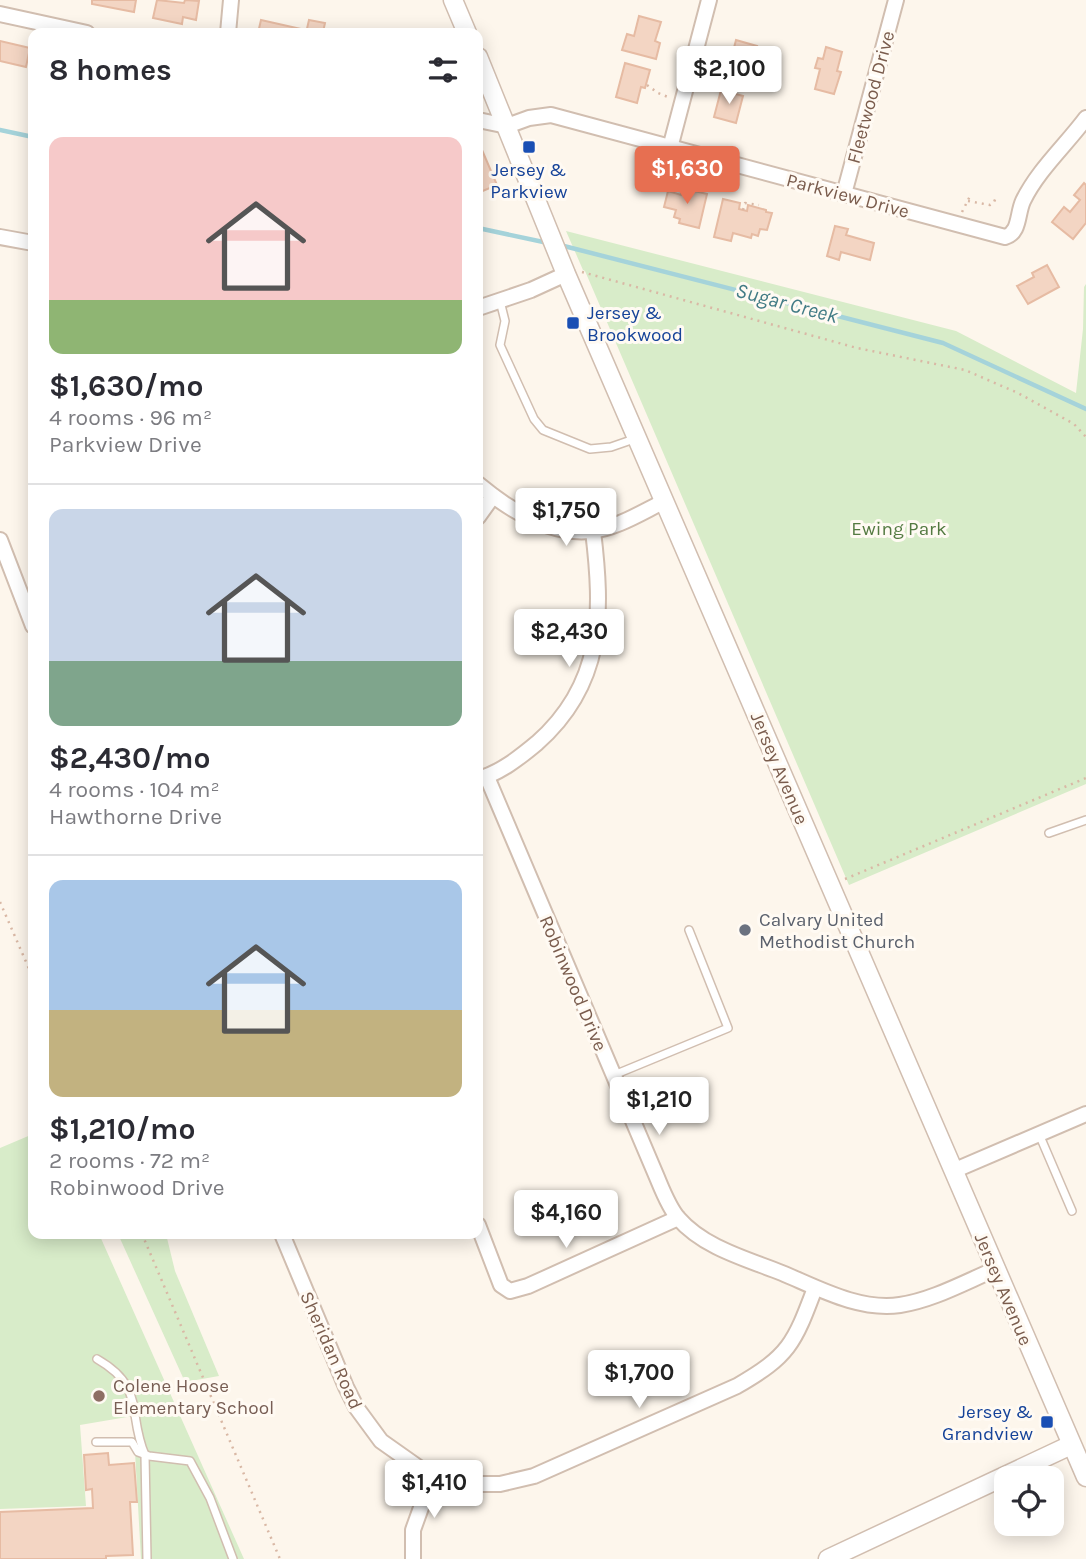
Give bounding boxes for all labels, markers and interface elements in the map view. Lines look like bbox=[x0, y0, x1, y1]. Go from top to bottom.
street label: Fleetwood Drive bbox=[843, 28, 899, 166]
pin: $2,100 bbox=[672, 46, 786, 106]
icon: filters bbox=[424, 51, 462, 89]
text: 8 homes bbox=[49, 52, 172, 88]
text: $2,100 bbox=[693, 55, 765, 82]
marker: Jersey & Parkview bbox=[521, 139, 537, 155]
pin: $1,630 bbox=[630, 146, 744, 206]
text: $1,630 bbox=[651, 155, 723, 182]
place label: Jersey & Parkview bbox=[490, 159, 568, 203]
street label: Parkview Drive bbox=[784, 169, 912, 223]
icon: home bbox=[193, 183, 319, 309]
water label: Sugar Creek bbox=[733, 278, 841, 328]
place label: Jersey & Brookwood bbox=[587, 302, 683, 346]
marker: Jersey & Brookwood bbox=[565, 315, 581, 331]
text: $1,630/mo bbox=[49, 368, 203, 404]
text: 4 rooms · 96 m² bbox=[49, 404, 212, 431]
text: Parkview Drive bbox=[49, 431, 202, 458]
pin: $1,750 bbox=[509, 489, 623, 548]
text: $1,750 bbox=[531, 497, 601, 524]
park label: Ewing Park bbox=[851, 518, 947, 540]
icon: home bbox=[193, 555, 319, 681]
pin: $2,430 bbox=[512, 610, 626, 669]
text: $2,430 bbox=[530, 618, 608, 645]
street label: Jersey Avenue bbox=[746, 709, 813, 828]
text: $2,430/mo bbox=[49, 740, 211, 776]
text: 4 rooms · 104 m² bbox=[49, 776, 220, 803]
text: Hawthorne Drive bbox=[49, 803, 222, 830]
place label: Calvary United Methodist Church bbox=[759, 909, 915, 953]
street label: Robinwood Drive bbox=[535, 912, 612, 1054]
marker: Calvary United Methodist Church bbox=[737, 922, 753, 938]
icon: home bbox=[193, 926, 319, 1052]
pin: $1,210 bbox=[602, 1078, 716, 1137]
text: $1,210 bbox=[626, 1086, 692, 1113]
text: $1,210/mo bbox=[49, 1111, 195, 1147]
text: 2 rooms · 72 m² bbox=[49, 1147, 210, 1174]
text: Robinwood Drive bbox=[49, 1174, 225, 1201]
pin: $4,160 bbox=[509, 1190, 623, 1250]
text: $4,160 bbox=[530, 1199, 602, 1226]
street label: Jersey Avenue bbox=[970, 1230, 1037, 1349]
street label: Sheridan Road bbox=[295, 1288, 367, 1413]
pin: $1,700 bbox=[582, 1350, 696, 1410]
text: $1,700 bbox=[604, 1359, 674, 1386]
place label: Colene Hoose Elementary School bbox=[113, 1375, 274, 1419]
marker: Colene Hoose Elementary School bbox=[91, 1388, 107, 1404]
place label: Jersey & Grandview bbox=[942, 1401, 1033, 1445]
marker: Jersey & Grandview bbox=[1039, 1414, 1055, 1430]
pin: $1,410 bbox=[377, 1460, 491, 1520]
map controls bbox=[994, 1466, 1064, 1536]
button: locate bbox=[994, 1466, 1064, 1536]
text: $1,410 bbox=[401, 1469, 467, 1496]

